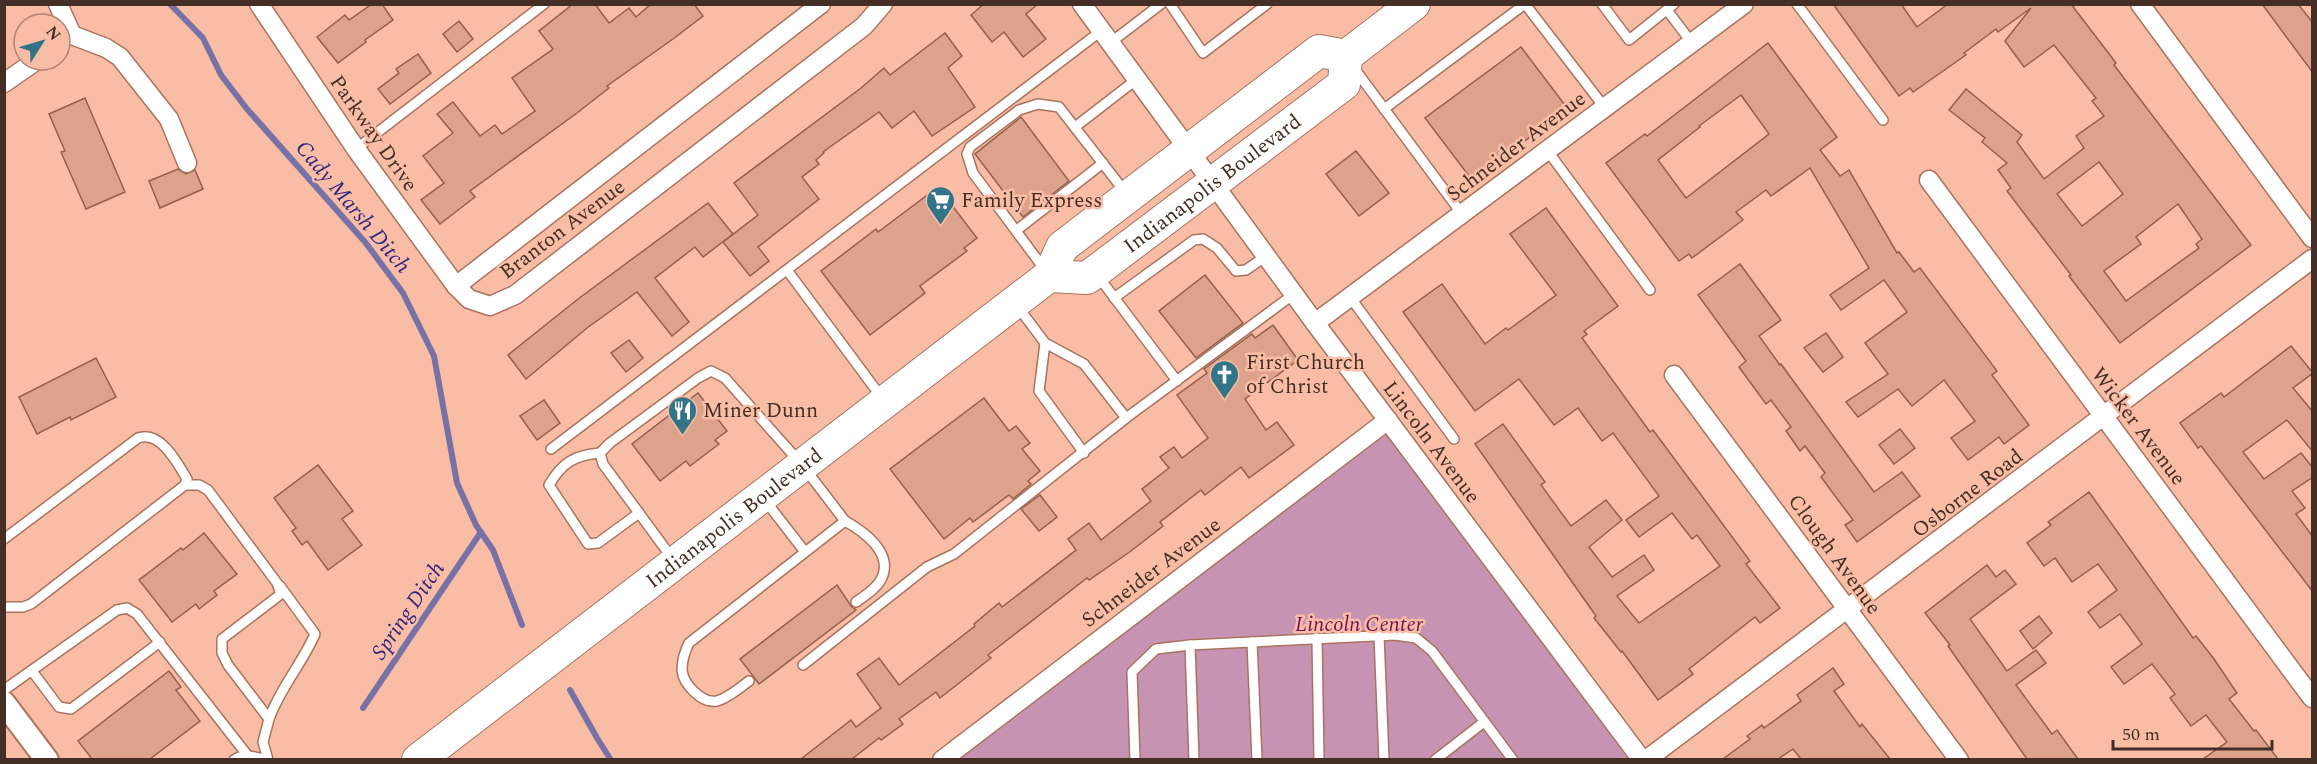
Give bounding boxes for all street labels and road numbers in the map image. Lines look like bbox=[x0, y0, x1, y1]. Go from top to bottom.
street label: Parkway Drive bbox=[321, 69, 425, 198]
street label: Schneider Avenue bbox=[1440, 84, 1593, 210]
street label: Indianapolis Boulevard bbox=[1117, 106, 1309, 262]
street label: Branton Avenue bbox=[493, 172, 632, 288]
street label: Wicker Avenue bbox=[2083, 361, 2194, 493]
street label: Lincoln Avenue bbox=[1374, 374, 1488, 511]
street label: Indianapolis Boulevard bbox=[639, 440, 830, 597]
street label: Osborne Road bbox=[1905, 441, 2030, 546]
street label: Clough Avenue bbox=[1779, 488, 1889, 622]
street label: Schneider Avenue bbox=[1075, 510, 1228, 636]

